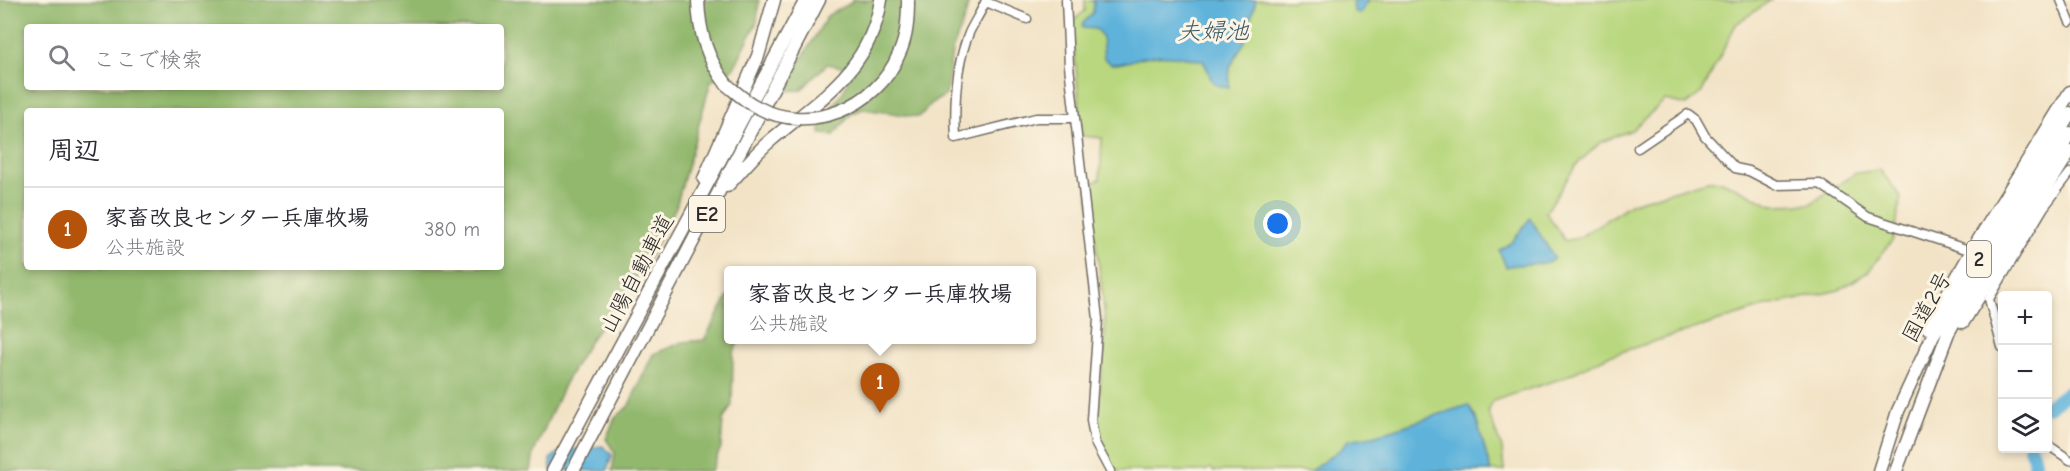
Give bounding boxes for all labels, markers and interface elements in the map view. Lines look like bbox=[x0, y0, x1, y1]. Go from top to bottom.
water label: 夫婦池 bbox=[1177, 17, 1250, 45]
search box bbox=[24, 24, 504, 90]
icon: search bbox=[45, 41, 78, 74]
text: ここで検索 bbox=[93, 47, 203, 73]
text: 周辺 bbox=[48, 136, 100, 166]
road number: E2 bbox=[689, 196, 725, 232]
text: 家畜改良センター兵庫牧場 bbox=[105, 205, 369, 231]
your location bbox=[1263, 209, 1292, 238]
street label: 山陽自動車道 bbox=[595, 210, 679, 338]
text: 1 bbox=[64, 218, 71, 241]
text: 380 m bbox=[424, 218, 480, 241]
text: 公共施設 bbox=[105, 236, 185, 259]
road number: 2 bbox=[1967, 241, 1991, 277]
popup bbox=[724, 266, 1036, 344]
street label: 国道2号 bbox=[1897, 267, 1957, 347]
text: 家畜改良センター兵庫牧場 bbox=[748, 281, 1012, 307]
map controls bbox=[1998, 291, 2052, 453]
button: + bbox=[1998, 291, 2052, 345]
text: 公共施設 bbox=[748, 312, 828, 335]
button: − bbox=[1998, 345, 2052, 399]
pin: 1 bbox=[860, 364, 900, 413]
button: layers bbox=[1998, 399, 2052, 453]

